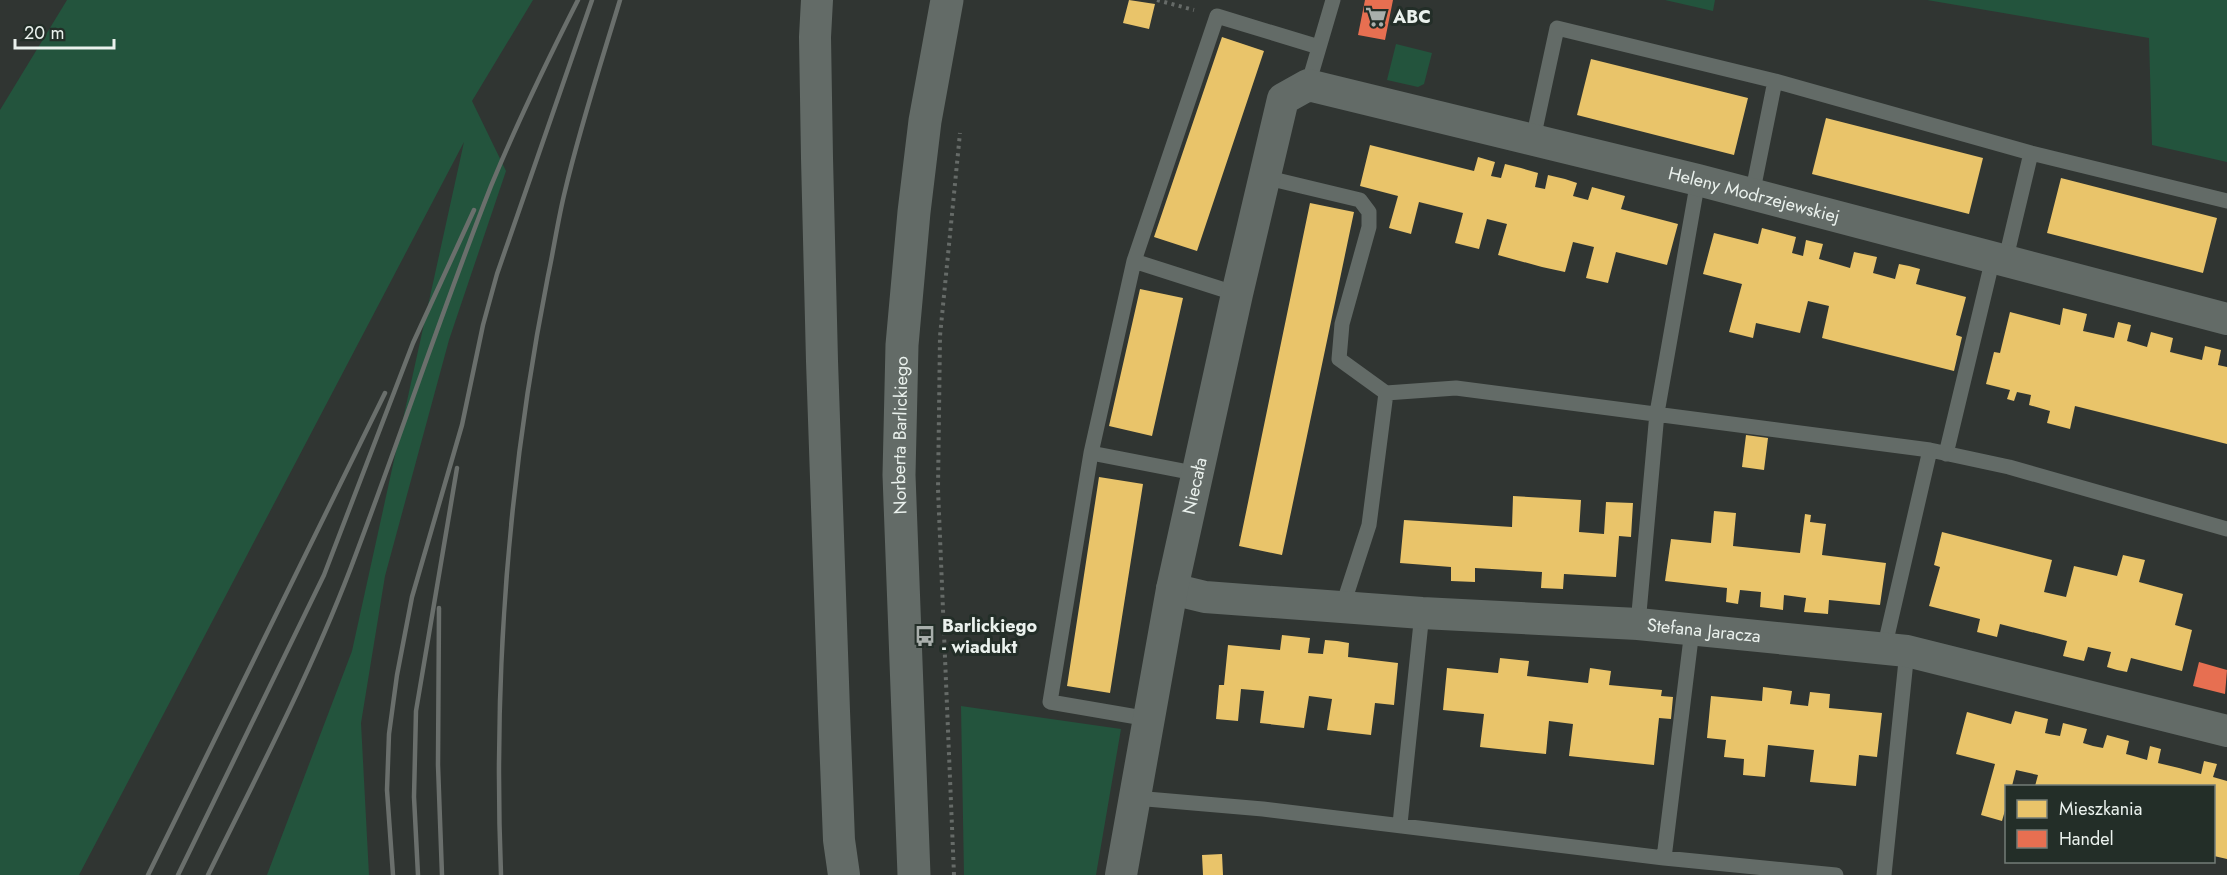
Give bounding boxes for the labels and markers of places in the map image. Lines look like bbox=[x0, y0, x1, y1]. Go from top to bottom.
place label: ABC bbox=[1392, 4, 1431, 30]
supermarket icon: ABC bbox=[1364, 5, 1388, 29]
place label: Barlickiego - wiadukt bbox=[942, 613, 1037, 660]
bus stop icon: Barlickiego - wiadukt bbox=[913, 624, 937, 648]

